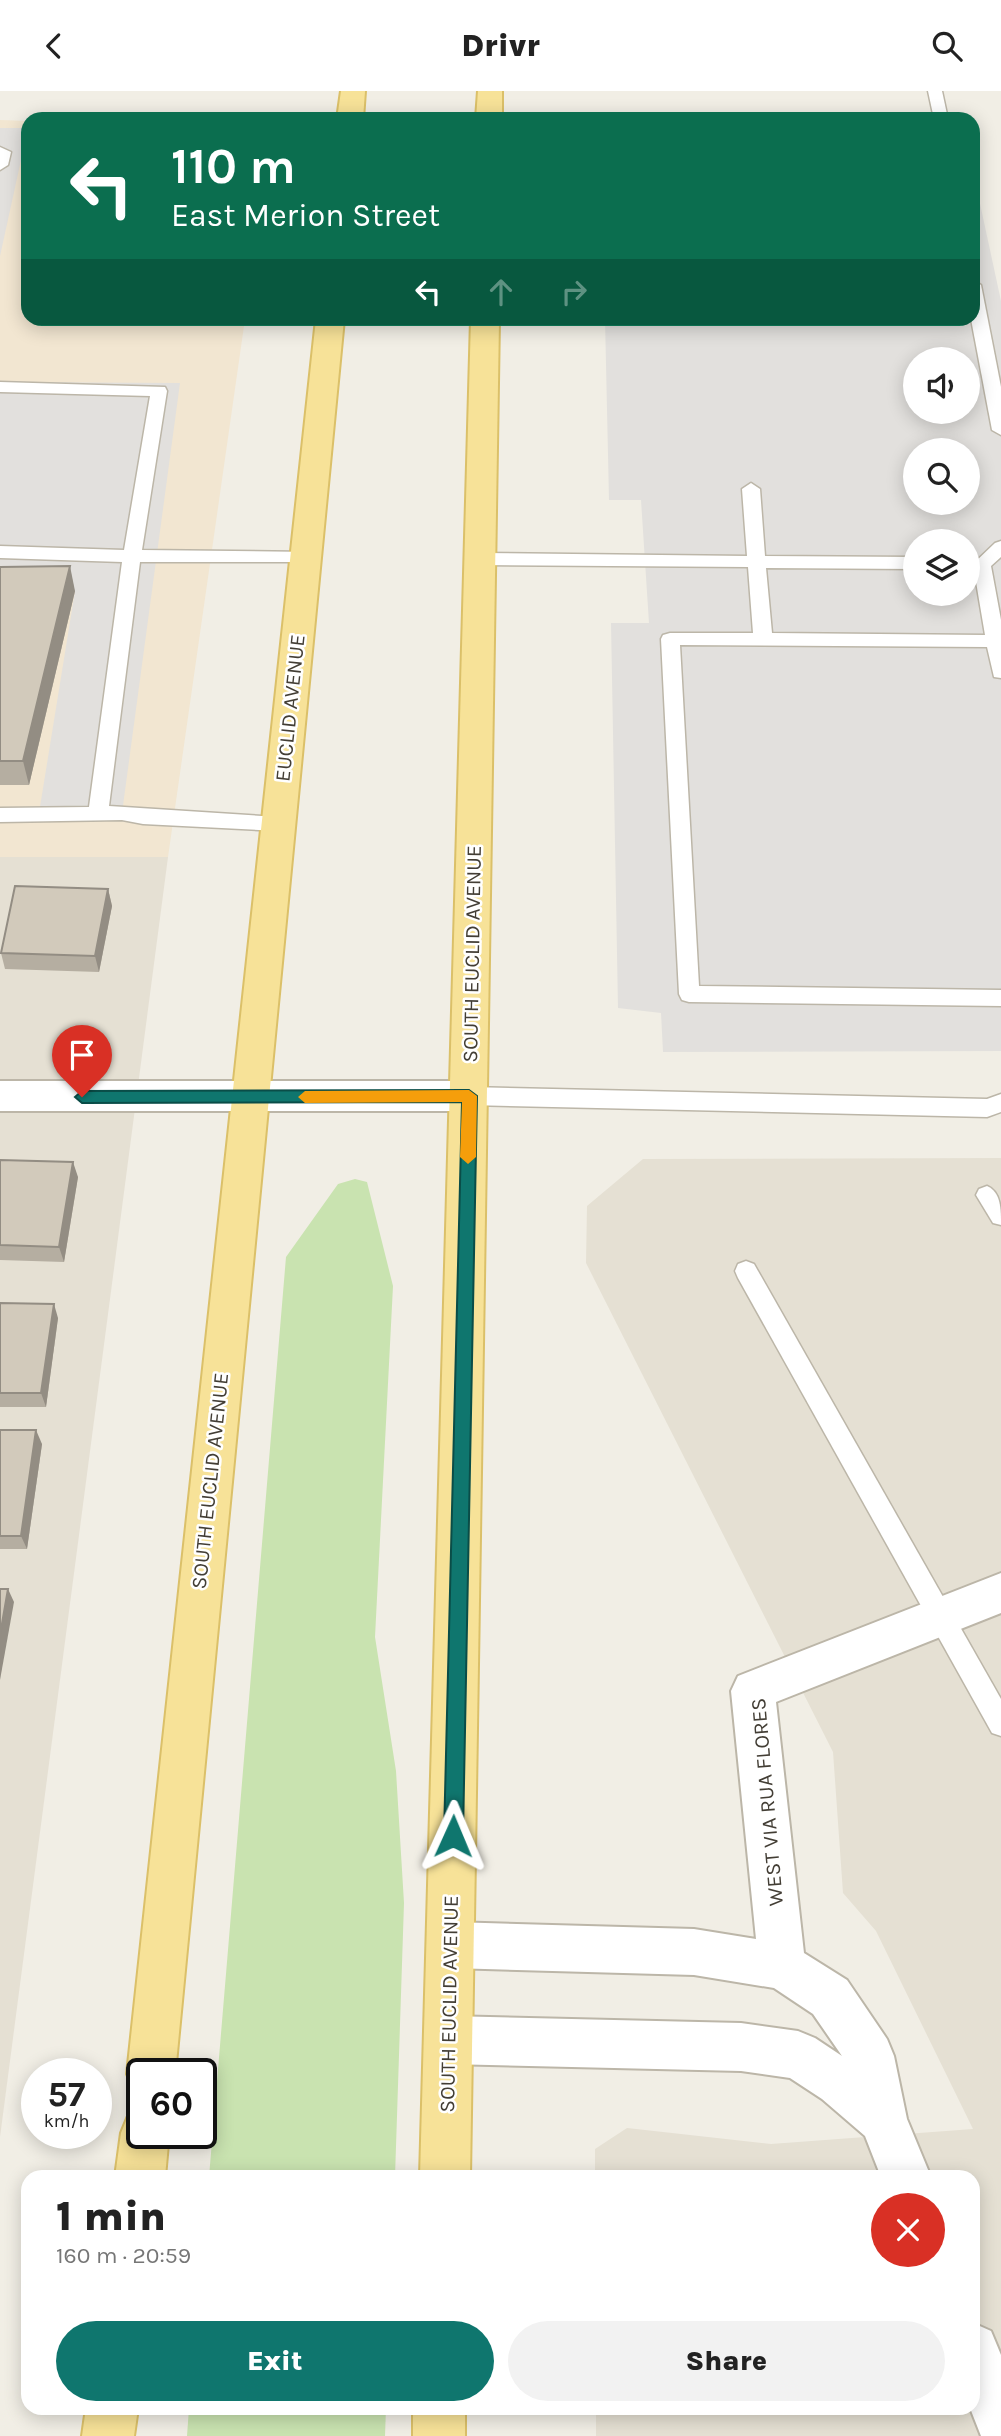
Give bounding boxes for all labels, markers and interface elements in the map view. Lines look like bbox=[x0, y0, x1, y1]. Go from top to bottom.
icon: back bbox=[35, 27, 73, 65]
text: Drivr bbox=[461, 27, 540, 64]
icon: search bbox=[928, 27, 966, 65]
text: 110 m bbox=[171, 138, 296, 195]
icon: left bbox=[56, 140, 147, 231]
text: East Merion Street bbox=[171, 197, 440, 234]
icon: left bbox=[409, 273, 447, 311]
icon: ahead bbox=[482, 273, 520, 311]
icon: right bbox=[555, 273, 593, 311]
map controls bbox=[903, 347, 980, 606]
button: sound bbox=[903, 347, 980, 424]
button: search bbox=[903, 438, 980, 515]
button: layers bbox=[903, 529, 980, 606]
street label: EUCLID AVENUE bbox=[270, 633, 310, 783]
street label: SOUTH EUCLID AVENUE bbox=[458, 845, 486, 1063]
pin bbox=[52, 1025, 112, 1097]
icon: arrive bbox=[63, 1036, 101, 1074]
street label: SOUTH EUCLID AVENUE bbox=[187, 1372, 233, 1590]
street label: WEST VIA RUA FLORES bbox=[746, 1697, 788, 1907]
position arrow bbox=[416, 1799, 490, 1873]
street label: SOUTH EUCLID AVENUE bbox=[435, 1895, 463, 2113]
speed limit sign: 60 bbox=[126, 2058, 217, 2149]
text: 57 bbox=[48, 2074, 85, 2115]
text: km/h bbox=[44, 2110, 89, 2132]
text: 1 min bbox=[56, 2191, 166, 2241]
button: close bbox=[871, 2193, 945, 2267]
text: 160 m · 20:59 bbox=[56, 2242, 191, 2269]
button: Exit bbox=[56, 2321, 494, 2401]
button: Share bbox=[508, 2321, 945, 2401]

